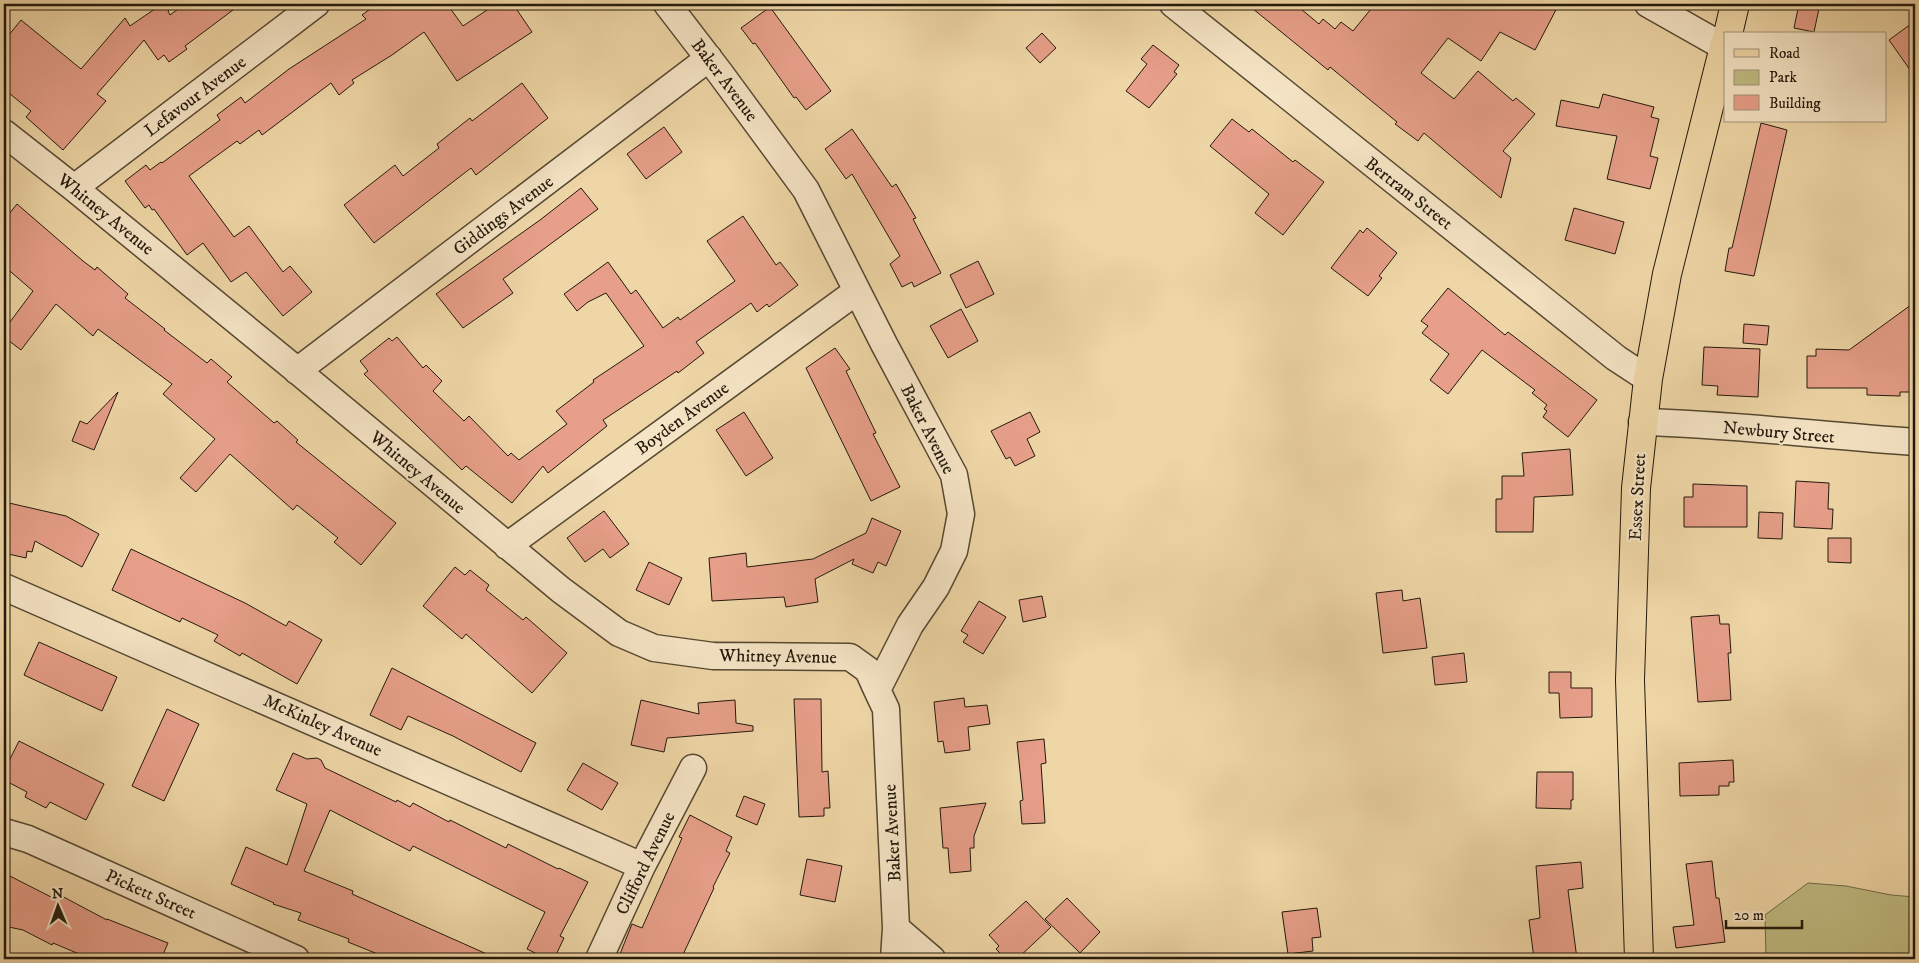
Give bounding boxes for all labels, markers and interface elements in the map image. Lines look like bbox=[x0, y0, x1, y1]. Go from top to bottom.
legend bbox=[1724, 32, 1886, 122]
street label: Baker Avenue bbox=[686, 35, 762, 126]
text: Road bbox=[1769, 44, 1801, 63]
street label: Lefavour Avenue bbox=[140, 51, 251, 142]
text: Park bbox=[1769, 68, 1798, 87]
text: Building bbox=[1769, 94, 1821, 113]
street label: Bertram Street bbox=[1360, 153, 1457, 235]
street label: Whitney Avenue bbox=[52, 169, 158, 260]
street label: Giddings Avenue bbox=[449, 171, 558, 261]
street label: Boyden Avenue bbox=[632, 378, 734, 460]
street label: Baker Avenue bbox=[895, 381, 959, 478]
street label: Newbury Street bbox=[1722, 417, 1836, 449]
street label: Whitney Avenue bbox=[364, 426, 470, 519]
street label: Essex Street bbox=[1625, 453, 1651, 541]
street label: Whitney Avenue bbox=[718, 645, 837, 669]
street label: McKinley Avenue bbox=[260, 690, 385, 762]
street label: Baker Avenue bbox=[879, 784, 907, 882]
street label: Clifford Avenue bbox=[611, 808, 680, 919]
street label: Pickett Street bbox=[102, 865, 200, 925]
north arrow bbox=[32, 880, 82, 930]
text: N bbox=[52, 885, 64, 903]
scale bar bbox=[1726, 898, 1803, 930]
text: 20 m bbox=[1734, 906, 1764, 925]

